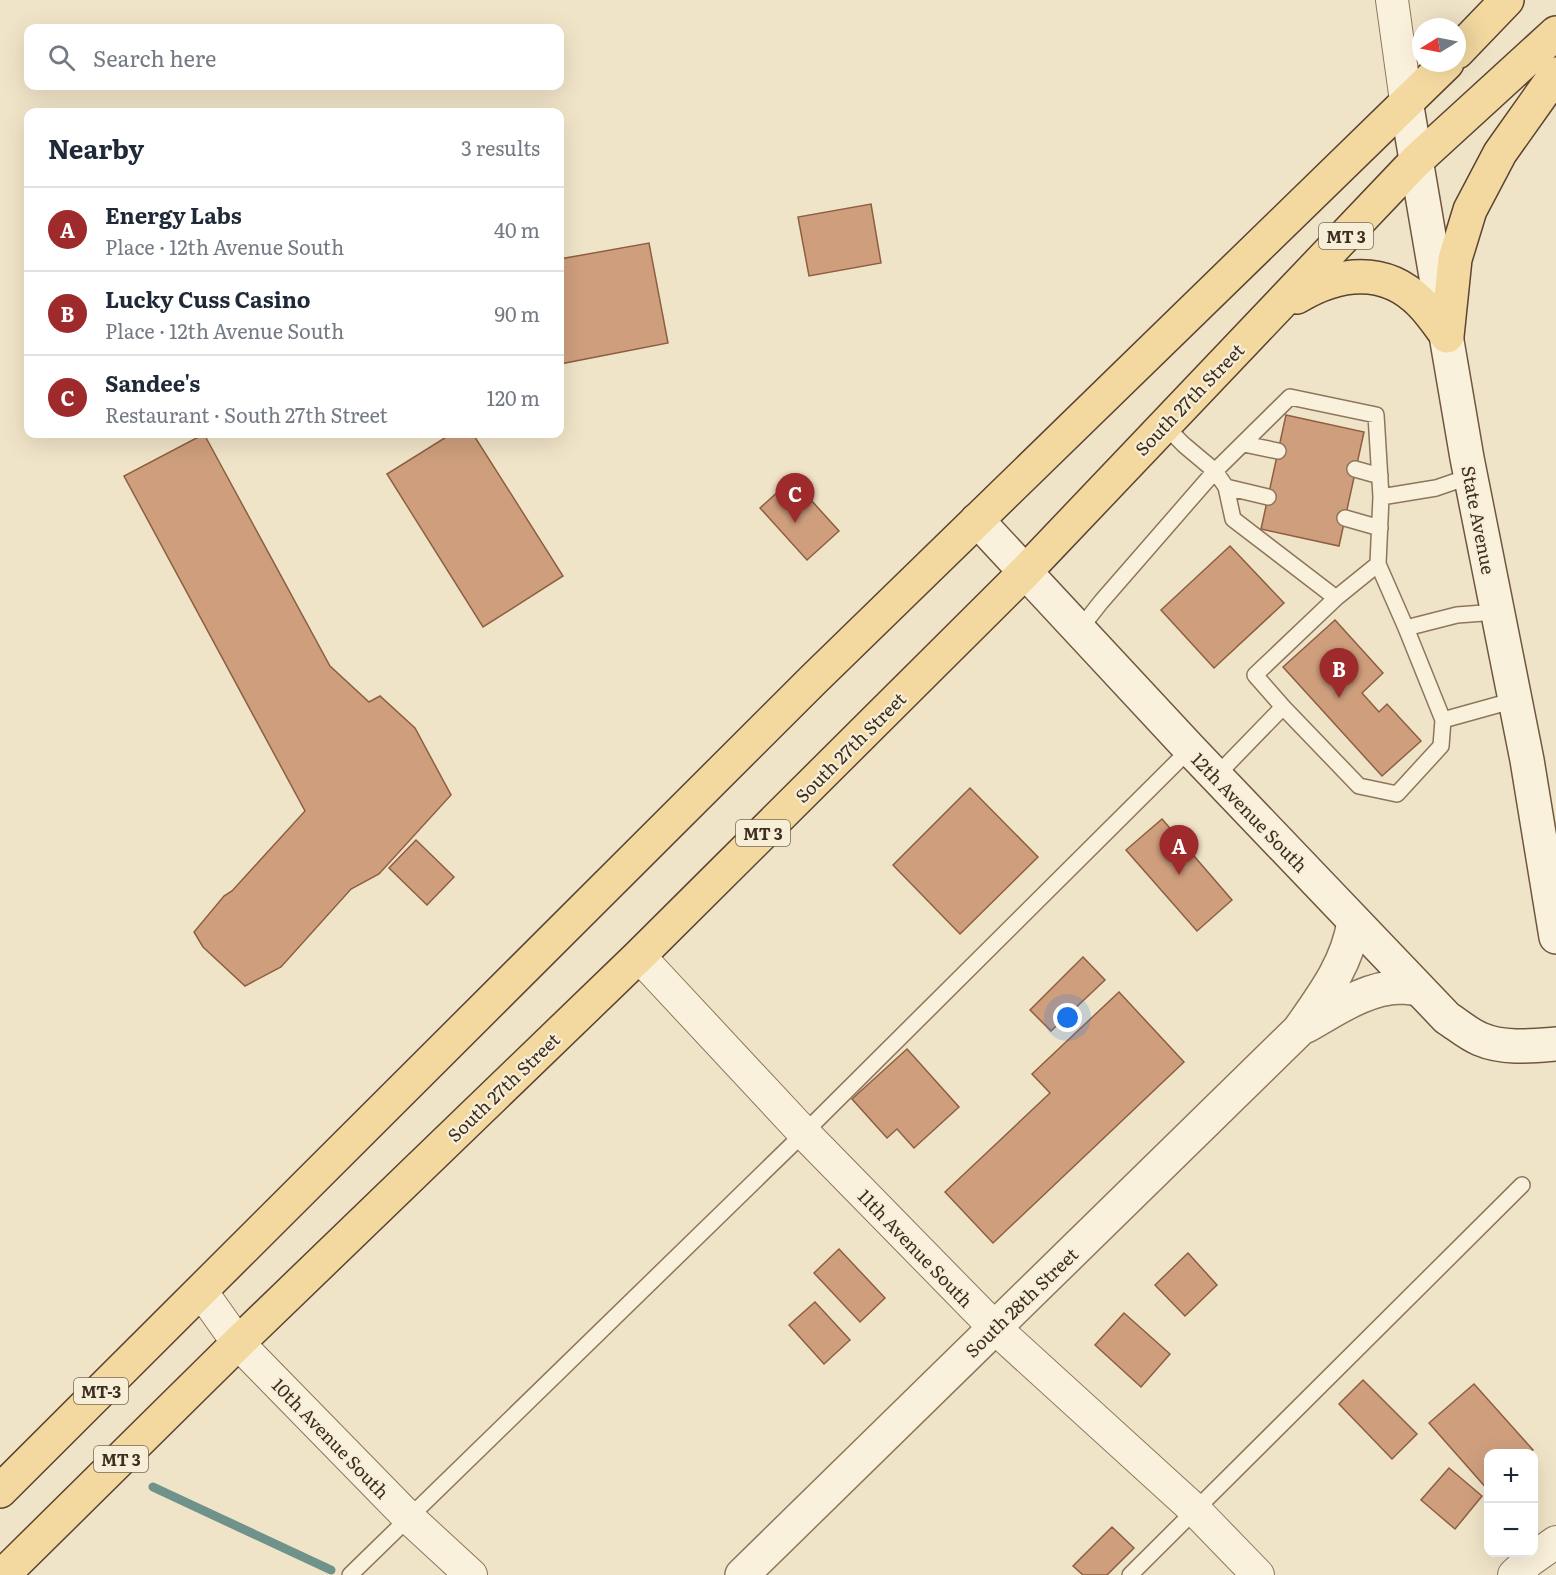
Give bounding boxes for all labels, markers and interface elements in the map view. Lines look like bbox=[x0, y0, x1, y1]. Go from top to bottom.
north arrow bbox=[1412, 18, 1466, 72]
search box bbox=[24, 24, 564, 90]
icon: search bbox=[45, 41, 78, 74]
text: Search here bbox=[93, 41, 216, 74]
text: Nearby bbox=[48, 128, 144, 167]
text: 3 results bbox=[461, 132, 540, 162]
text: Energy Labs bbox=[105, 198, 242, 231]
text: A bbox=[60, 214, 75, 244]
text: 40 m bbox=[494, 214, 540, 244]
road number: MT 3 bbox=[1319, 223, 1373, 249]
text: Place · 12th Avenue South bbox=[105, 231, 344, 261]
text: Lucky Cuss Casino bbox=[105, 282, 311, 315]
text: B bbox=[61, 298, 74, 328]
text: 90 m bbox=[495, 298, 540, 328]
text: Place · 12th Avenue South bbox=[105, 315, 344, 345]
street label: South 27th Street bbox=[1128, 336, 1250, 461]
text: Sandee's bbox=[105, 366, 200, 399]
text: C bbox=[60, 382, 75, 412]
text: 120 m bbox=[487, 382, 540, 412]
text: Restaurant · South 27th Street bbox=[105, 399, 388, 429]
street label: State Avenue bbox=[1455, 463, 1503, 577]
pin: C bbox=[776, 474, 814, 523]
pin: B bbox=[1320, 648, 1358, 698]
street label: South 27th Street bbox=[788, 685, 912, 809]
street label: 12th Avenue South bbox=[1186, 746, 1314, 878]
road number: MT 3 bbox=[736, 820, 790, 846]
pin: A bbox=[1160, 826, 1198, 875]
your location bbox=[1053, 1003, 1082, 1032]
street label: South 27th Street bbox=[441, 1026, 566, 1148]
street label: 11th Avenue South bbox=[852, 1183, 980, 1313]
street label: South 28th Street bbox=[958, 1240, 1084, 1363]
street label: 10th Avenue South bbox=[266, 1372, 396, 1504]
road number: MT-3 bbox=[74, 1378, 128, 1404]
road number: MT 3 bbox=[94, 1446, 148, 1472]
map controls bbox=[1484, 1449, 1538, 1557]
button: + bbox=[1484, 1449, 1538, 1503]
button: − bbox=[1484, 1503, 1538, 1557]

